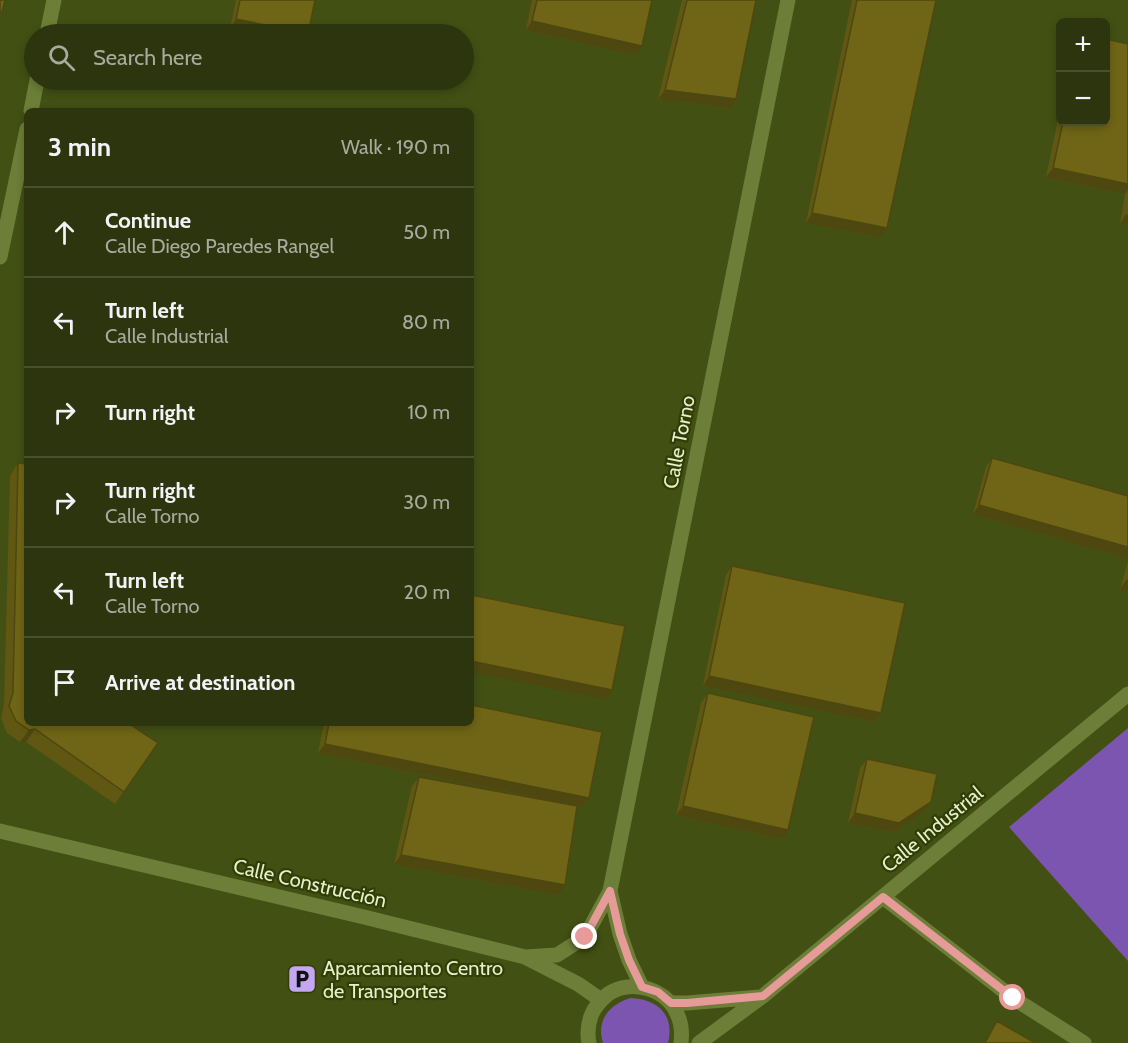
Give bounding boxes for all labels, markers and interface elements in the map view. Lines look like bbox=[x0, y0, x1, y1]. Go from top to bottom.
map controls bbox=[1056, 18, 1110, 126]
button: + bbox=[1056, 18, 1110, 72]
search box bbox=[24, 24, 474, 90]
icon: search bbox=[45, 41, 78, 74]
text: Search here bbox=[93, 44, 202, 71]
button: − bbox=[1056, 72, 1110, 126]
text: 3 min bbox=[48, 131, 111, 163]
text: Walk · 190 m bbox=[341, 135, 450, 159]
text: Continue bbox=[105, 207, 191, 234]
icon: ahead bbox=[48, 216, 81, 249]
text: 50 m bbox=[403, 220, 450, 244]
text: Calle Diego Paredes Rangel bbox=[105, 234, 334, 258]
text: Turn left bbox=[105, 297, 184, 324]
icon: left bbox=[48, 306, 81, 339]
text: 80 m bbox=[402, 310, 450, 334]
text: Calle Industrial bbox=[105, 324, 229, 348]
street label: Calle Torno bbox=[658, 393, 700, 491]
icon: right bbox=[48, 396, 81, 429]
text: Turn right bbox=[105, 399, 195, 426]
text: 10 m bbox=[407, 400, 450, 424]
text: Turn right bbox=[105, 477, 195, 504]
icon: right bbox=[48, 486, 81, 519]
text: 30 m bbox=[403, 490, 450, 514]
text: Calle Torno bbox=[105, 504, 200, 528]
text: Turn left bbox=[105, 567, 184, 594]
icon: left bbox=[48, 576, 81, 609]
text: 20 m bbox=[404, 580, 450, 604]
text: Calle Torno bbox=[105, 594, 200, 618]
icon: arrive bbox=[48, 666, 81, 699]
text: Arrive at destination bbox=[105, 669, 295, 696]
street label: Calle Industrial bbox=[876, 781, 988, 877]
street label: Calle Construcción bbox=[231, 854, 389, 912]
route end bbox=[571, 923, 597, 949]
place label: Aparcamiento Centro de Transportes bbox=[323, 956, 503, 1003]
parking icon: Aparcamiento Centro de Transportes bbox=[286, 963, 318, 995]
route start bbox=[999, 984, 1025, 1010]

